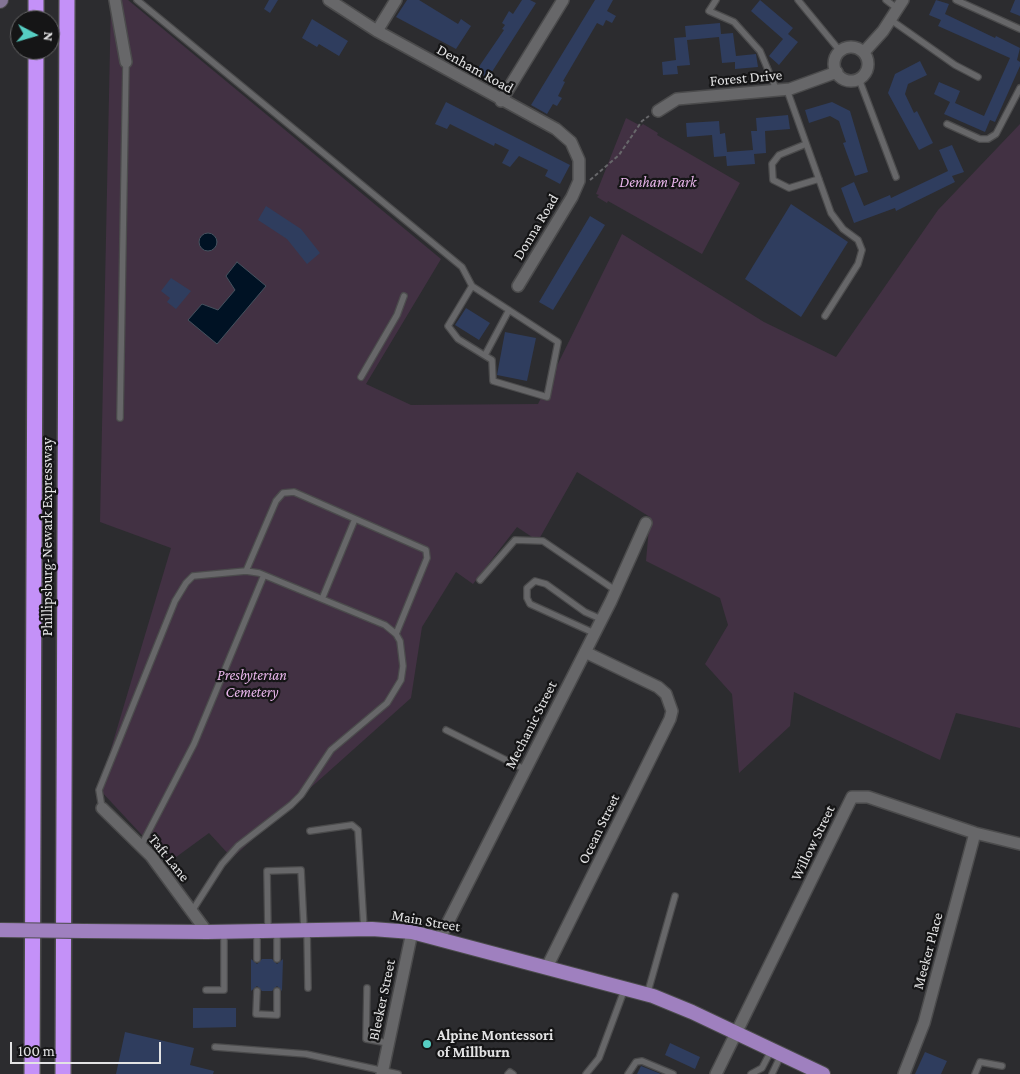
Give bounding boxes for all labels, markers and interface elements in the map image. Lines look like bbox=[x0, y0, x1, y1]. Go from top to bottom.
north arrow bbox=[10, 10, 60, 60]
text: N bbox=[40, 31, 57, 42]
street label: Denham Road bbox=[434, 41, 516, 97]
street label: Forest Drive bbox=[709, 66, 783, 90]
park label: Denham Park bbox=[619, 173, 697, 191]
street label: Donna Road bbox=[509, 191, 563, 263]
street label: Phillipsburg-Newark Expressway bbox=[38, 438, 56, 636]
park label: Presbyterian Cemetery bbox=[217, 666, 287, 701]
street label: Mechanic Street bbox=[501, 678, 561, 772]
street label: Ocean Street bbox=[574, 791, 624, 867]
street label: Willow Street bbox=[787, 802, 839, 884]
street label: Taft Lane bbox=[144, 831, 194, 885]
street label: Main Street bbox=[390, 906, 462, 936]
street label: Meeker Place bbox=[909, 911, 947, 991]
street label: Bleeker Street bbox=[365, 958, 399, 1042]
place label: Alpine Montessori of Millburn bbox=[437, 1026, 553, 1061]
scale bar bbox=[12, 1032, 164, 1064]
marker: Alpine Montessori of Millburn bbox=[421, 1038, 433, 1050]
text: 100 m bbox=[18, 1043, 55, 1059]

